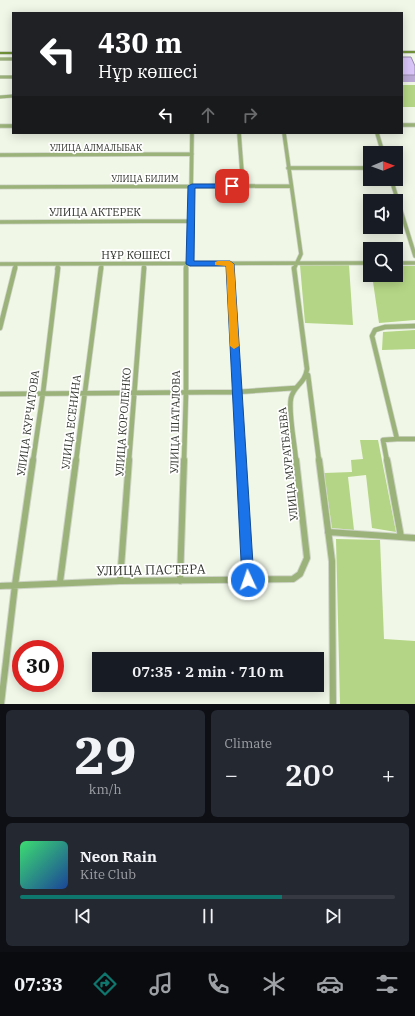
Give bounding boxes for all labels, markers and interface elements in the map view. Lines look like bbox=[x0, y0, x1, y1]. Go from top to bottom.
text: 430 m bbox=[98, 24, 182, 61]
icon: left bbox=[32, 28, 84, 80]
text: Нұр көшесі bbox=[98, 60, 198, 83]
icon: left bbox=[155, 104, 177, 126]
icon: ahead bbox=[197, 104, 219, 126]
icon: right bbox=[239, 104, 261, 126]
street label: УЛИЦА АЛМАЛЫБАК bbox=[50, 142, 143, 153]
north arrow bbox=[363, 146, 403, 186]
map controls bbox=[363, 146, 403, 282]
pin bbox=[215, 169, 249, 203]
street label: УЛИЦА БИЛИМ bbox=[111, 173, 179, 184]
icon: arrive bbox=[221, 175, 243, 197]
button: sound bbox=[363, 194, 403, 234]
street label: УЛИЦА АКТЕРЕК bbox=[49, 205, 141, 219]
button: search bbox=[363, 242, 403, 282]
street label: НҰР КӨШЕСІ bbox=[101, 248, 171, 262]
street label: УЛИЦА КОРОЛЕНКО bbox=[112, 367, 134, 477]
street label: УЛИЦА КУРЧАТОВА bbox=[14, 369, 42, 477]
street label: УЛИЦА ШАТАЛОВА bbox=[167, 370, 183, 474]
street label: УЛИЦА ЕСЕНИНА bbox=[58, 373, 84, 470]
street label: УЛИЦА МУРАТБАЕВА bbox=[275, 406, 301, 522]
position arrow bbox=[227, 559, 269, 601]
street label: УЛИЦА ПАСТЕРА bbox=[96, 561, 206, 579]
speed limit sign: 30 bbox=[12, 640, 64, 692]
text: 07:35 · 2 min · 710 m bbox=[132, 662, 284, 681]
text: 29 bbox=[74, 721, 136, 788]
text: Climate bbox=[225, 735, 272, 752]
text: 20° bbox=[285, 755, 335, 794]
text: − bbox=[225, 760, 238, 789]
text: + bbox=[382, 760, 395, 789]
text: km/h bbox=[89, 781, 122, 798]
text: Neon Rain bbox=[80, 847, 157, 866]
text: Kite Club bbox=[80, 866, 136, 883]
icon: previous bbox=[72, 905, 94, 927]
icon: pause bbox=[197, 905, 219, 927]
icon: next bbox=[322, 905, 344, 927]
icon: directions bbox=[91, 970, 119, 998]
icon: music bbox=[147, 970, 175, 998]
icon: phone bbox=[204, 970, 232, 998]
icon: climate bbox=[260, 970, 288, 998]
icon: car bbox=[316, 970, 344, 998]
icon: filters bbox=[373, 970, 401, 998]
text: 07:33 bbox=[14, 973, 63, 996]

